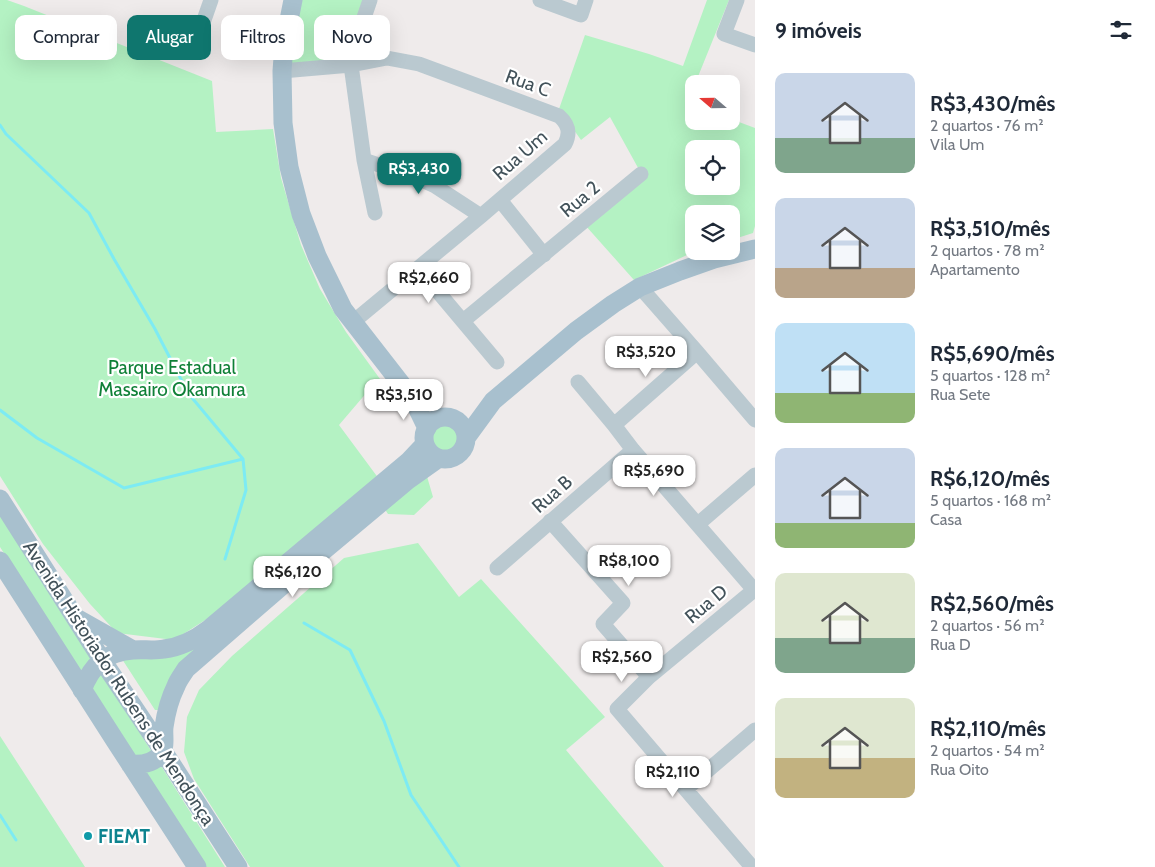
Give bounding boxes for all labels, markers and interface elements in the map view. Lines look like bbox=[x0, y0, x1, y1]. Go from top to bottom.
chip: Comprar bbox=[15, 15, 117, 60]
chip: Alugar bbox=[127, 15, 211, 60]
chip: Filtros bbox=[221, 15, 304, 60]
chip: Novo bbox=[314, 15, 390, 60]
icon: filters bbox=[1107, 16, 1135, 44]
text: 9 imóveis bbox=[775, 18, 862, 43]
street label: Rua C bbox=[502, 64, 554, 102]
north arrow bbox=[685, 75, 740, 130]
map controls bbox=[685, 75, 740, 260]
text: R$3,430/mês bbox=[930, 91, 1055, 116]
icon: home bbox=[815, 93, 875, 153]
text: 2 quartos · 76 m² bbox=[930, 116, 1043, 135]
street label: Rua Um bbox=[488, 125, 552, 185]
text: Vila Um bbox=[930, 135, 984, 154]
button: locate bbox=[685, 140, 740, 195]
pin: R$3,430 bbox=[373, 152, 465, 195]
text: R$3,430 bbox=[388, 159, 450, 178]
street label: Rua 2 bbox=[556, 176, 604, 222]
button: layers bbox=[685, 205, 740, 260]
text: R$3,510/mês bbox=[930, 216, 1050, 241]
icon: home bbox=[815, 218, 875, 278]
text: 2 quartos · 78 m² bbox=[930, 241, 1044, 260]
text: Apartamento bbox=[930, 260, 1020, 279]
pin: R$2,660 bbox=[383, 262, 475, 304]
text: R$2,660 bbox=[399, 268, 459, 287]
pin: R$3,520 bbox=[600, 336, 692, 378]
text: R$5,690/mês bbox=[930, 341, 1055, 366]
text: R$3,520 bbox=[616, 342, 676, 361]
icon: home bbox=[815, 343, 875, 403]
park label: Parque Estadual Massairo Okamura bbox=[98, 356, 246, 401]
text: 5 quartos · 128 m² bbox=[930, 366, 1050, 385]
pin: R$3,510 bbox=[358, 378, 450, 421]
text: R$3,510 bbox=[375, 385, 433, 404]
text: Rua Sete bbox=[930, 385, 990, 404]
pin: R$5,690 bbox=[608, 454, 700, 497]
text: R$5,690 bbox=[624, 461, 684, 480]
text: R$6,120/mês bbox=[930, 466, 1050, 491]
icon: home bbox=[815, 468, 875, 528]
street label: Rua B bbox=[527, 470, 577, 518]
text: 5 quartos · 168 m² bbox=[930, 491, 1051, 510]
text: Casa bbox=[930, 510, 962, 529]
street label: Avenida Historiador Rubens de Mendonça bbox=[18, 536, 220, 830]
pin: R$8,100 bbox=[583, 544, 675, 587]
text: R$8,100 bbox=[599, 551, 659, 570]
pin: R$6,120 bbox=[247, 556, 339, 598]
text: R$6,120 bbox=[264, 562, 322, 581]
street label: Rua D bbox=[680, 580, 732, 628]
text: R$2,560/mês bbox=[930, 591, 1054, 616]
icon: home bbox=[815, 593, 875, 653]
text: 2 quartos · 56 m² bbox=[930, 616, 1044, 635]
text: Rua D bbox=[930, 635, 971, 654]
pin: R$2,560 bbox=[576, 640, 668, 683]
text: R$2,560 bbox=[592, 647, 652, 666]
text: R$2,110/mês bbox=[930, 716, 1046, 741]
icon: home bbox=[815, 718, 875, 778]
text: 2 quartos · 54 m² bbox=[930, 741, 1045, 760]
pin: R$2,110 bbox=[627, 756, 719, 798]
text: Rua Oito bbox=[930, 760, 989, 779]
text: R$2,110 bbox=[646, 762, 700, 781]
place label: FIEMT bbox=[98, 825, 151, 848]
marker: FIEMT bbox=[82, 830, 94, 842]

